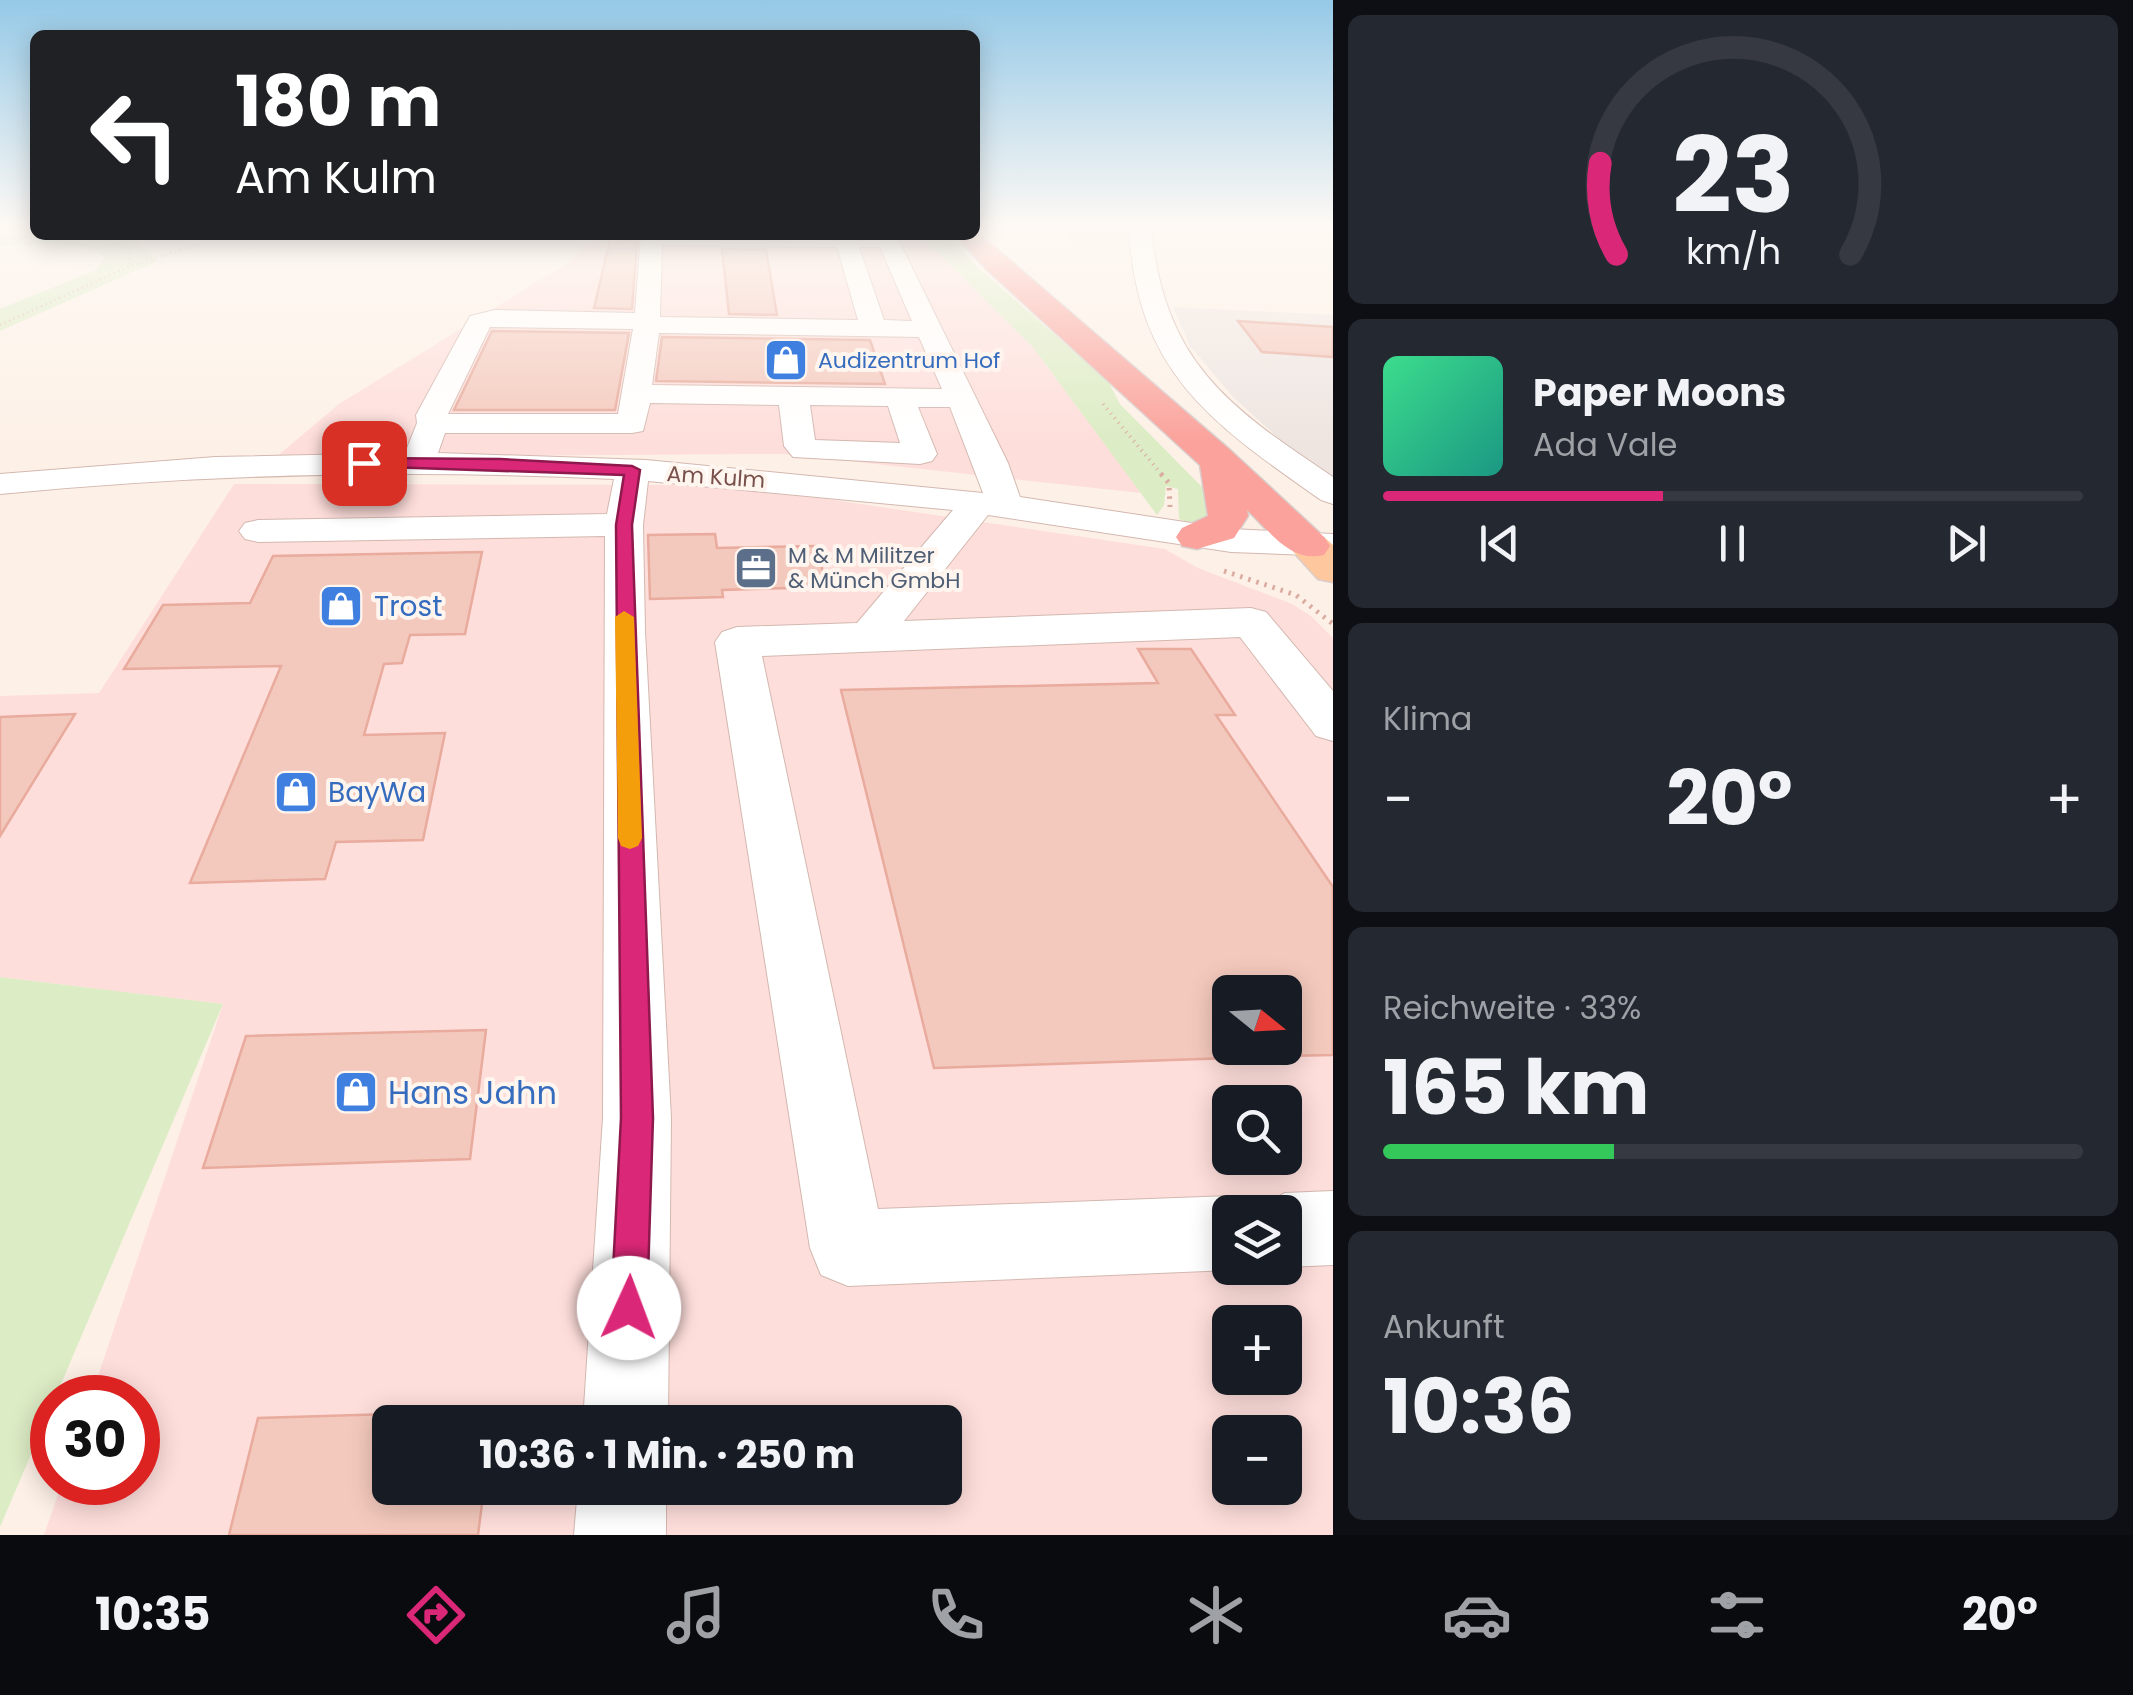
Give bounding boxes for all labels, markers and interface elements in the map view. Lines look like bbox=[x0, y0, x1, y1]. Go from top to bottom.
text: 180 m bbox=[235, 52, 441, 151]
icon: left bbox=[70, 70, 200, 200]
text: 23 bbox=[1672, 103, 1794, 248]
text: Am Kulm bbox=[235, 146, 437, 209]
text: km/h bbox=[1685, 226, 1781, 277]
shop icon: Audizentrum Hof bbox=[763, 337, 809, 383]
place label: Audizentrum Hof bbox=[818, 345, 1000, 376]
text: Paper Moons bbox=[1533, 366, 1786, 419]
pin bbox=[322, 421, 407, 506]
text: Ada Vale bbox=[1533, 422, 1677, 467]
icon: arrive bbox=[337, 436, 392, 491]
street label: Am Kulm bbox=[666, 458, 766, 496]
icon: previous bbox=[1472, 516, 1527, 571]
icon: pause bbox=[1705, 516, 1760, 571]
icon: next bbox=[1939, 516, 1994, 571]
place label: M & M Militzer & Münch GmbH bbox=[788, 540, 960, 596]
office icon: M & M Militzer & Münch GmbH bbox=[733, 545, 779, 591]
shop icon: Trost bbox=[318, 583, 364, 629]
place label: Trost bbox=[374, 587, 442, 626]
text: Klima bbox=[1383, 696, 1473, 741]
text: 20° bbox=[1666, 746, 1793, 851]
text: − bbox=[1383, 761, 1413, 838]
text: + bbox=[2045, 761, 2083, 838]
shop icon: BayWa bbox=[273, 769, 319, 815]
place label: BayWa bbox=[328, 773, 426, 812]
north arrow bbox=[1212, 975, 1302, 1065]
map controls bbox=[1212, 975, 1302, 1505]
text: Reichweite · 33% bbox=[1383, 985, 1641, 1030]
text: 165 km bbox=[1383, 1035, 1649, 1140]
shop icon: Hans Jahn bbox=[333, 1069, 379, 1115]
place label: Hans Jahn bbox=[388, 1070, 557, 1115]
button: search bbox=[1212, 1085, 1302, 1175]
button: layers bbox=[1212, 1195, 1302, 1285]
position arrow bbox=[577, 1256, 681, 1360]
text: Ankunft bbox=[1383, 1304, 1505, 1349]
button: + bbox=[1212, 1305, 1302, 1395]
text: 10:36 bbox=[1383, 1354, 1575, 1459]
speed limit sign: 30 bbox=[30, 1375, 160, 1505]
button: − bbox=[1212, 1415, 1302, 1505]
text: 10:36 · 1 Min. · 250 m bbox=[479, 1428, 855, 1481]
icon: directions bbox=[401, 1580, 471, 1650]
icon: music bbox=[661, 1580, 731, 1650]
icon: phone bbox=[921, 1580, 991, 1650]
icon: climate bbox=[1181, 1580, 1251, 1650]
icon: car bbox=[1442, 1580, 1512, 1650]
icon: filters bbox=[1702, 1580, 1772, 1650]
text: 10:35 bbox=[95, 1583, 211, 1646]
text: 20° bbox=[1962, 1583, 2038, 1646]

